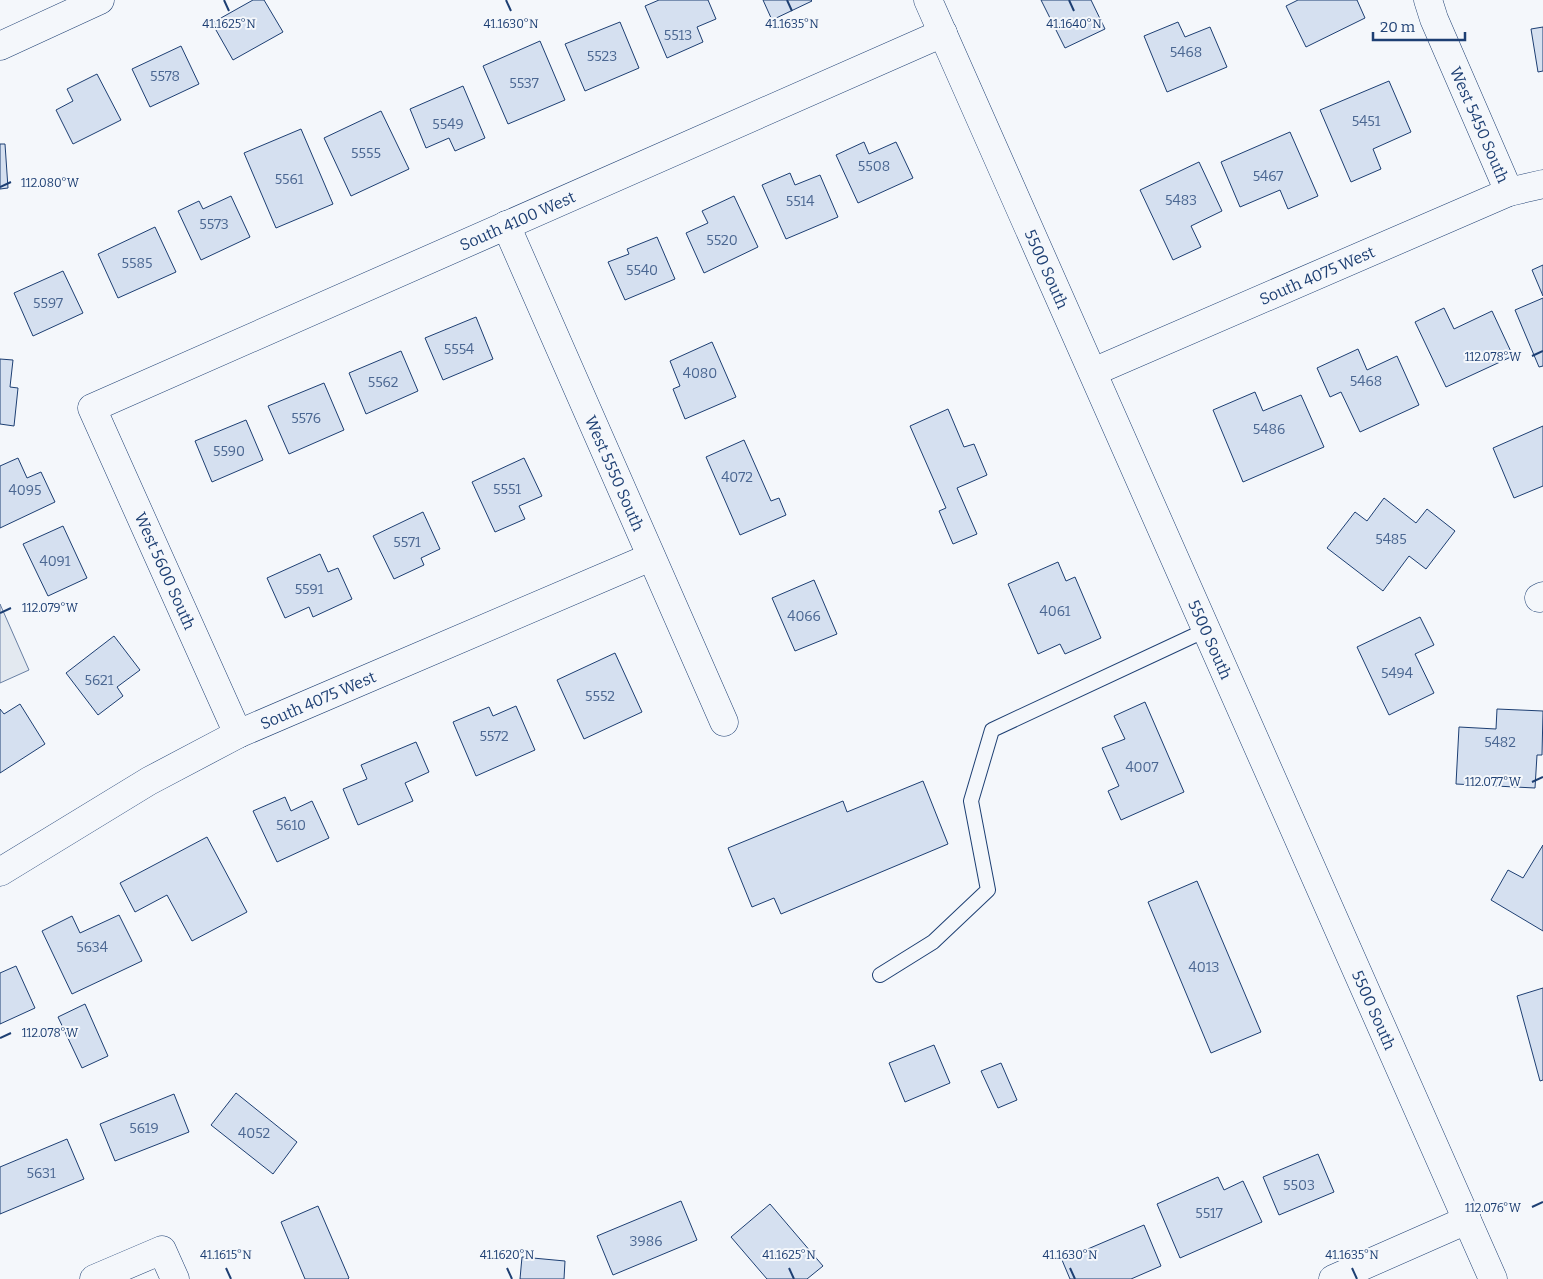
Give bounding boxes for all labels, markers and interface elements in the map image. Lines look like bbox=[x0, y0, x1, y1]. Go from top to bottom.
scale bar bbox=[1373, 10, 1466, 42]
text: 41.1625°N bbox=[202, 17, 256, 31]
text: 41.1630°N bbox=[484, 17, 539, 31]
text: 41.1635°N bbox=[765, 17, 819, 31]
text: 41.1640°N bbox=[1046, 17, 1102, 31]
text: 20 m bbox=[1380, 18, 1416, 36]
house number: 5513 bbox=[664, 27, 692, 44]
house number: 5468 bbox=[1170, 44, 1202, 61]
house number: 5523 bbox=[587, 48, 617, 65]
street label: West 5450 South bbox=[1446, 64, 1513, 186]
house number: 5578 bbox=[150, 68, 180, 85]
house number: 5537 bbox=[509, 75, 539, 92]
house number: 5451 bbox=[1352, 113, 1381, 130]
house number: 5549 bbox=[432, 116, 464, 133]
house number: 5555 bbox=[351, 145, 381, 162]
house number: 5508 bbox=[858, 158, 890, 175]
house number: 5467 bbox=[1253, 168, 1283, 185]
house number: 5561 bbox=[275, 171, 304, 188]
text: 112.080°W bbox=[21, 176, 80, 190]
street label: South 4100 West bbox=[457, 187, 578, 254]
house number: 5483 bbox=[1165, 192, 1197, 209]
house number: 5514 bbox=[786, 193, 814, 210]
house number: 5573 bbox=[199, 216, 229, 233]
street label: 5500 South bbox=[1021, 226, 1073, 312]
house number: 5520 bbox=[706, 232, 738, 249]
street label: South 4075 West bbox=[1256, 242, 1378, 308]
house number: 5585 bbox=[122, 255, 152, 272]
house number: 5540 bbox=[626, 262, 658, 279]
house number: 5597 bbox=[33, 295, 63, 312]
house number: 5554 bbox=[444, 341, 474, 358]
text: 112.078°W bbox=[1465, 350, 1522, 364]
house number: 4080 bbox=[683, 365, 717, 382]
house number: 5468 bbox=[1350, 373, 1382, 390]
house number: 5562 bbox=[368, 374, 398, 391]
house number: 5576 bbox=[291, 410, 321, 427]
street label: West 5550 South bbox=[581, 413, 648, 534]
house number: 5486 bbox=[1253, 421, 1285, 438]
house number: 5590 bbox=[213, 443, 245, 460]
house number: 4072 bbox=[721, 469, 753, 486]
house number: 5551 bbox=[493, 481, 521, 498]
house number: 4095 bbox=[9, 482, 41, 499]
street label: West 5600 South bbox=[131, 509, 199, 633]
house number: 5485 bbox=[1375, 531, 1407, 548]
house number: 5571 bbox=[393, 534, 421, 551]
house number: 4091 bbox=[39, 553, 71, 570]
house number: 5591 bbox=[295, 581, 324, 598]
street label: 5500 South bbox=[1185, 597, 1236, 682]
text: 112.079°W bbox=[22, 601, 79, 615]
house number: 4061 bbox=[1040, 603, 1071, 620]
house number: 4066 bbox=[787, 608, 821, 625]
house number: 5494 bbox=[1381, 665, 1413, 682]
street label: South 4075 West bbox=[257, 667, 379, 733]
house number: 5621 bbox=[85, 672, 114, 689]
house number: 5552 bbox=[585, 688, 615, 705]
house number: 5572 bbox=[479, 728, 509, 745]
house number: 5482 bbox=[1484, 734, 1516, 751]
house number: 4007 bbox=[1125, 759, 1159, 776]
text: 112.077°W bbox=[1465, 775, 1522, 789]
house number: 5610 bbox=[276, 817, 306, 834]
house number: 5634 bbox=[76, 939, 108, 956]
house number: 4013 bbox=[1189, 959, 1219, 976]
street label: 5500 South bbox=[1348, 967, 1400, 1053]
text: 112.078°W bbox=[22, 1026, 79, 1040]
house number: 5619 bbox=[129, 1120, 159, 1137]
house number: 4052 bbox=[238, 1125, 270, 1142]
house number: 5631 bbox=[26, 1165, 56, 1182]
house number: 5503 bbox=[1283, 1177, 1315, 1194]
text: 112.076°W bbox=[1465, 1201, 1522, 1215]
house number: 5517 bbox=[1195, 1205, 1223, 1222]
house number: 3986 bbox=[630, 1233, 662, 1250]
text: 41.1615°N bbox=[200, 1248, 252, 1262]
text: 41.1620°N bbox=[480, 1248, 535, 1262]
text: 41.1625°N bbox=[762, 1248, 816, 1262]
text: 41.1630°N bbox=[1043, 1248, 1098, 1262]
text: 41.1635°N bbox=[1325, 1248, 1379, 1262]

